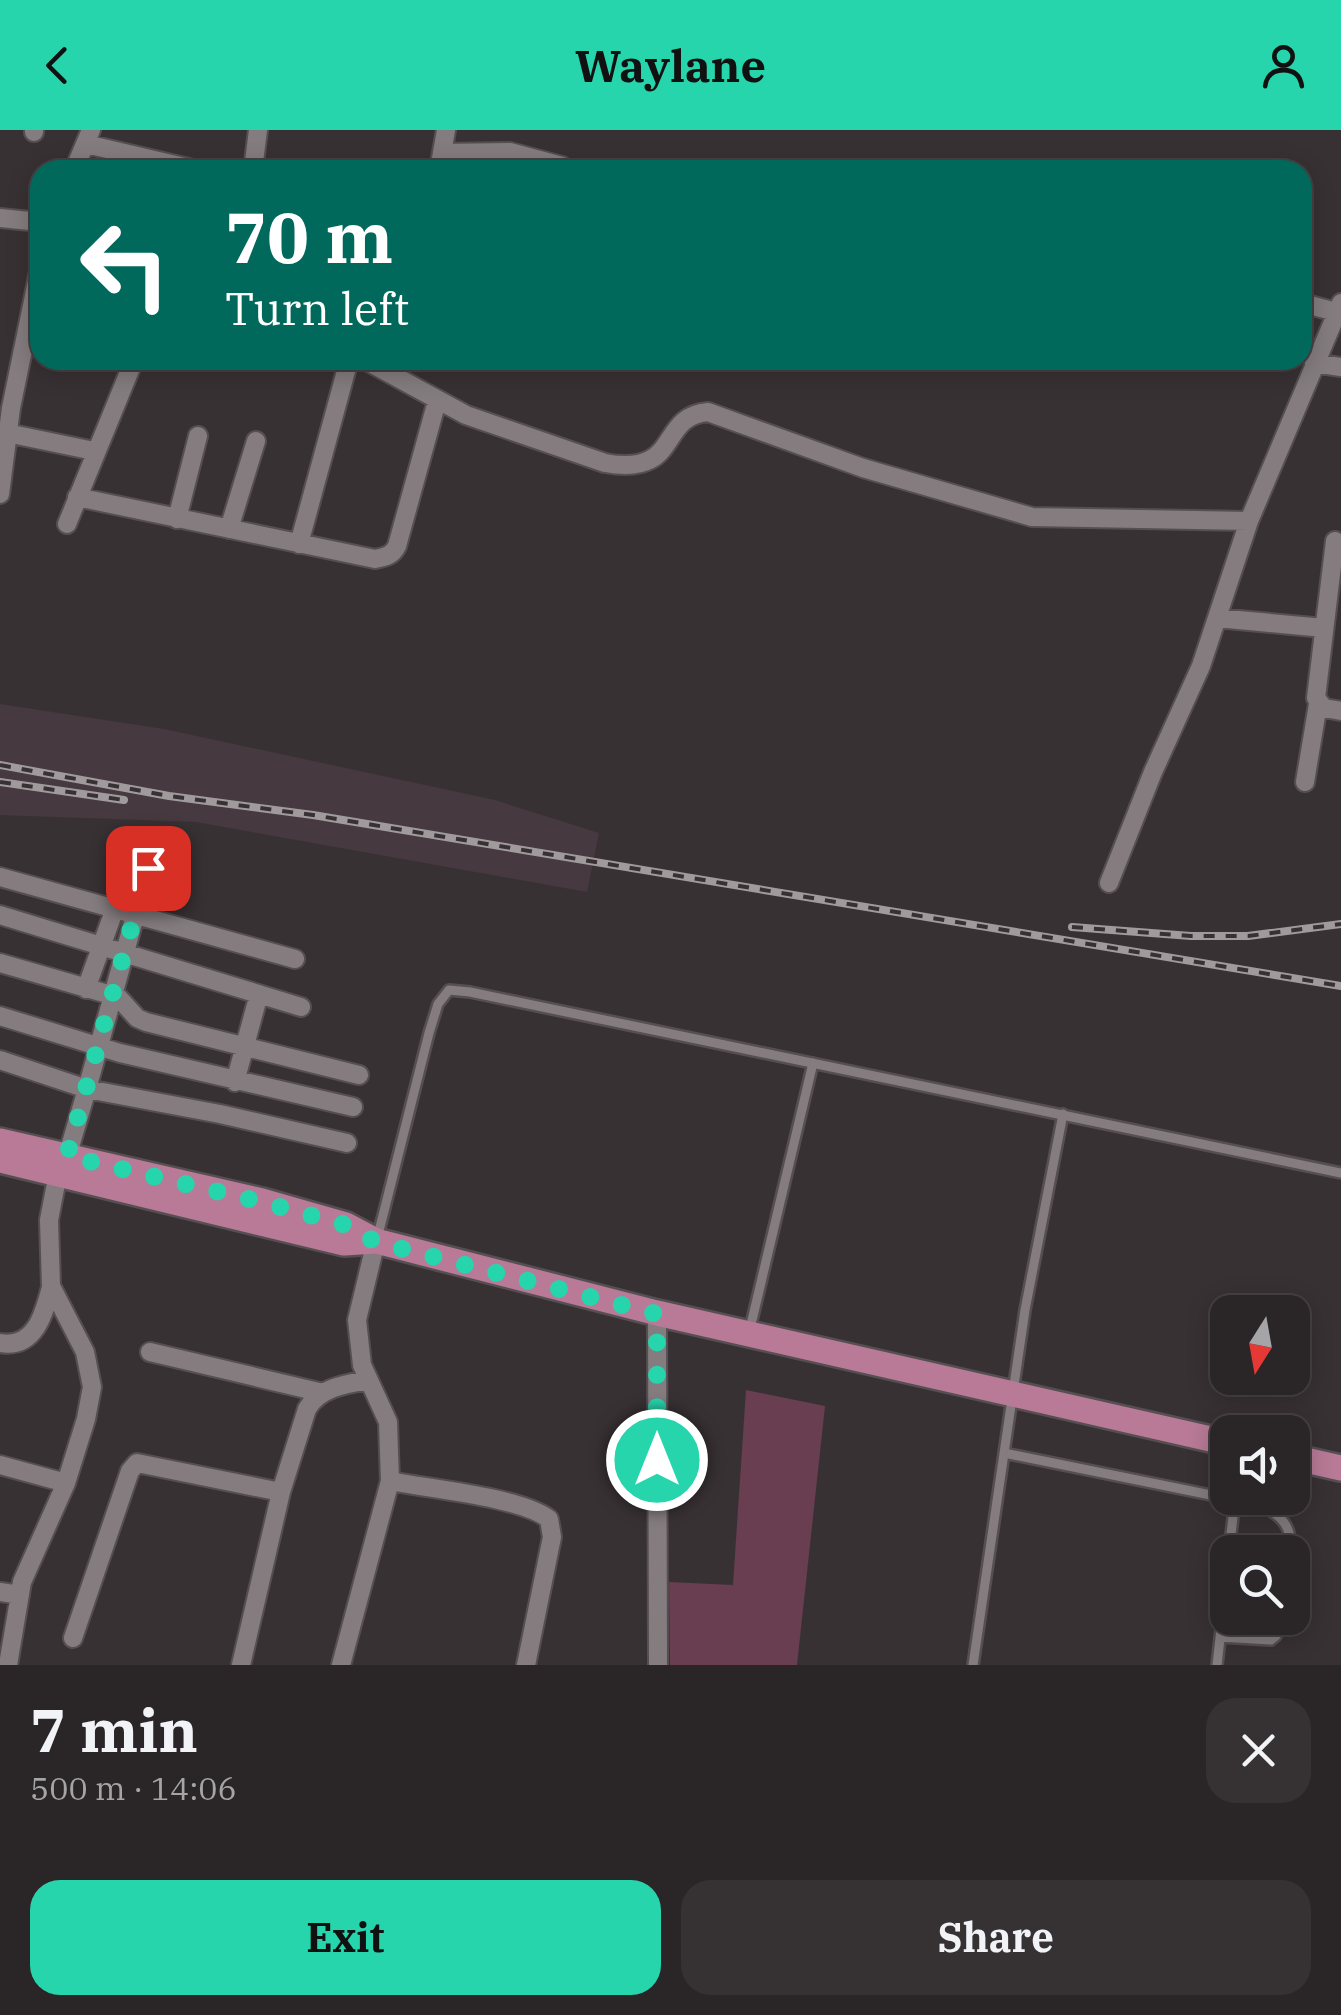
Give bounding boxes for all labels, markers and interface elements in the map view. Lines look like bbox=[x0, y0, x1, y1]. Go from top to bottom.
text: Waylane bbox=[575, 36, 766, 94]
icon: back bbox=[30, 38, 85, 93]
icon: person bbox=[1256, 38, 1311, 93]
text: 70 m bbox=[225, 191, 393, 282]
icon: left bbox=[60, 200, 190, 330]
text: Turn left bbox=[225, 279, 409, 337]
pin bbox=[106, 826, 191, 911]
icon: arrive bbox=[121, 841, 176, 896]
north arrow bbox=[1210, 1295, 1310, 1395]
map controls bbox=[1210, 1295, 1310, 1635]
position arrow bbox=[605, 1408, 709, 1512]
button: sound bbox=[1210, 1415, 1310, 1515]
button: search bbox=[1210, 1535, 1310, 1635]
text: 7 min bbox=[30, 1690, 198, 1769]
button: close bbox=[1206, 1698, 1311, 1803]
text: 500 m · 14:06 bbox=[30, 1767, 237, 1809]
button: Exit bbox=[30, 1880, 661, 1995]
button: Share bbox=[681, 1880, 1311, 1995]

